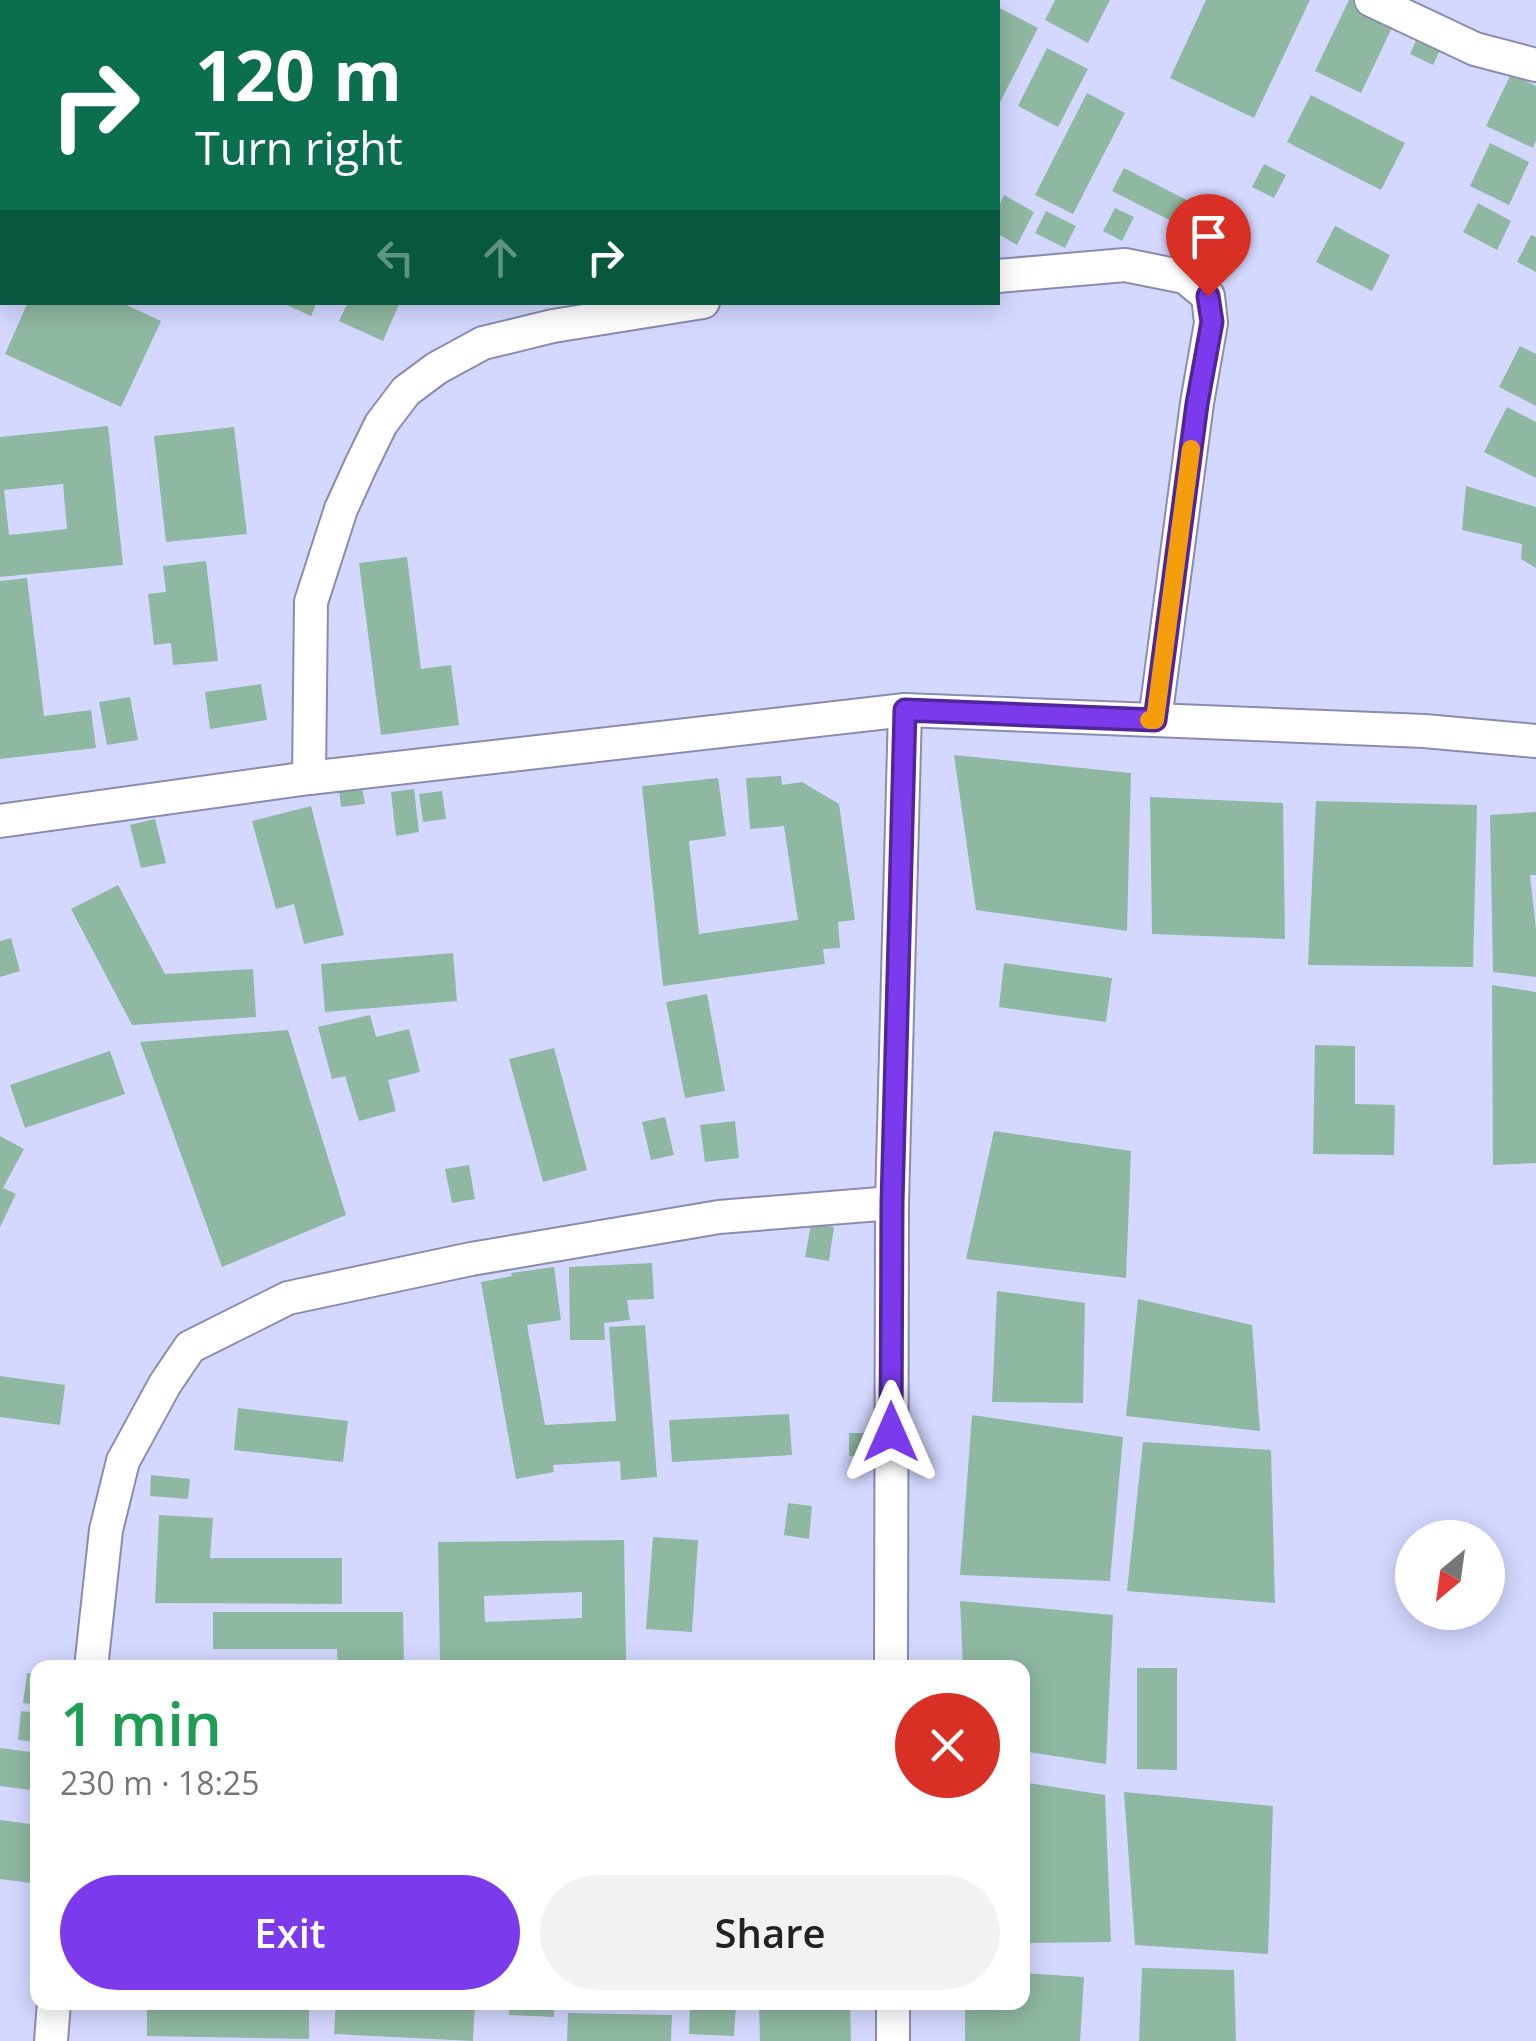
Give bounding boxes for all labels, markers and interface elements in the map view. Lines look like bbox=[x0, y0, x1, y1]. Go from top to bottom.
text: 120 m bbox=[195, 26, 402, 122]
icon: right bbox=[30, 40, 160, 170]
text: Turn right bbox=[195, 117, 403, 178]
pin bbox=[1166, 194, 1251, 297]
icon: arrive bbox=[1181, 209, 1236, 264]
icon: left bbox=[368, 230, 423, 285]
icon: ahead bbox=[473, 230, 528, 285]
icon: right bbox=[578, 230, 633, 285]
position arrow bbox=[839, 1380, 943, 1484]
north arrow bbox=[1395, 1520, 1505, 1630]
map controls bbox=[1395, 1520, 1505, 1630]
text: 1 min bbox=[60, 1682, 222, 1764]
button: close bbox=[895, 1693, 1000, 1798]
text: 230 m · 18:25 bbox=[60, 1761, 259, 1804]
button: Exit bbox=[60, 1875, 520, 1990]
button: Share bbox=[540, 1875, 1000, 1990]

